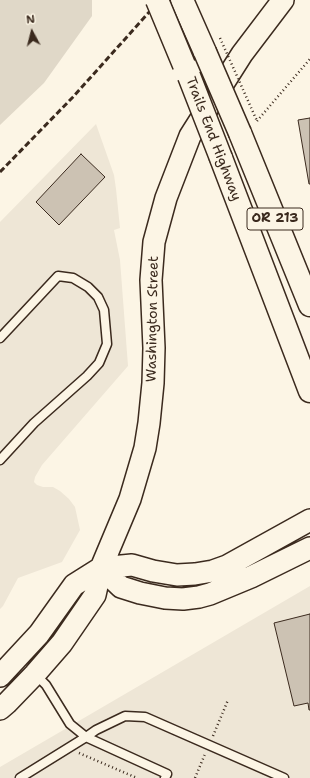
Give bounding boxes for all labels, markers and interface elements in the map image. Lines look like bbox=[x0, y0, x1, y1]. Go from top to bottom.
north arrow bbox=[12, 12, 52, 52]
text: N bbox=[25, 12, 36, 28]
street label: Trails End Highway bbox=[182, 75, 244, 203]
road number: OR 213 bbox=[247, 208, 303, 230]
street label: Washington Street bbox=[144, 256, 162, 382]

